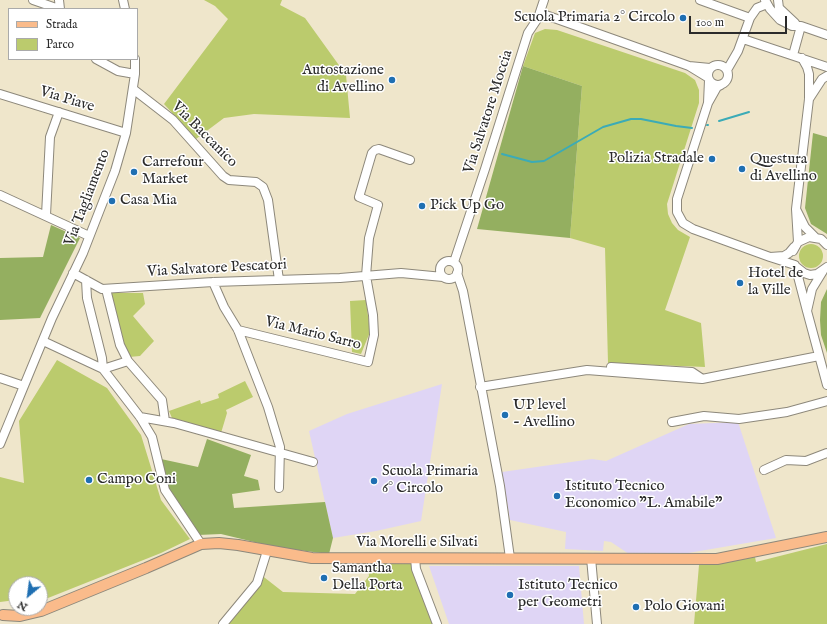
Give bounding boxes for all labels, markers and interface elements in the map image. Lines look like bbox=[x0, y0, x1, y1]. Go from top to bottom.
legend bbox=[8, 8, 138, 60]
scale bar bbox=[691, 8, 789, 34]
place label: Scuola Primaria 2° Circolo bbox=[514, 9, 675, 27]
marker: Scuola Primaria 2° Circolo bbox=[678, 13, 688, 23]
text: 100 m bbox=[696, 15, 724, 30]
text: Strada bbox=[46, 17, 77, 32]
text: Parco bbox=[46, 37, 74, 52]
street label: Via Salvatore Moccia bbox=[461, 48, 517, 176]
place label: Autostazione di Avellino bbox=[302, 62, 384, 97]
marker: Autostazione di Avellino bbox=[387, 75, 397, 85]
street label: Via Piave bbox=[38, 83, 96, 117]
street label: Via Baccanico bbox=[167, 98, 241, 172]
street label: Via Tagliamento bbox=[61, 147, 115, 249]
place label: Polizia Stradale bbox=[609, 150, 704, 168]
place label: Questura di Avellino bbox=[750, 151, 817, 186]
place label: Carrefour Market bbox=[142, 154, 204, 189]
marker: Polizia Stradale bbox=[707, 154, 717, 164]
marker: Questura di Avellino bbox=[737, 164, 747, 174]
marker: Carrefour Market bbox=[129, 167, 139, 177]
place label: Casa Mia bbox=[120, 192, 177, 210]
marker: Casa Mia bbox=[107, 196, 117, 206]
place label: Pick Up Go bbox=[430, 197, 504, 215]
marker: Pick Up Go bbox=[417, 201, 427, 211]
street label: Via Salvatore Pescatori bbox=[147, 256, 287, 282]
place label: Hotel de la Ville bbox=[748, 265, 803, 300]
marker: Hotel de la Ville bbox=[735, 278, 745, 288]
street label: Via Mario Sarro bbox=[263, 313, 363, 355]
place label: UP level - Avellino bbox=[513, 397, 575, 432]
marker: UP level - Avellino bbox=[500, 410, 510, 420]
place label: Scuola Primaria 6° Circolo bbox=[382, 463, 478, 498]
place label: Campo Coni bbox=[97, 471, 176, 489]
marker: Campo Coni bbox=[84, 475, 94, 485]
marker: Scuola Primaria 6° Circolo bbox=[369, 476, 379, 486]
place label: Istituto Tecnico Economico "L. Amabile" bbox=[565, 478, 722, 513]
marker: Istituto Tecnico Economico "L. Amabile" bbox=[552, 491, 562, 501]
street label: Via Morelli e Silvati bbox=[356, 534, 478, 552]
place label: Samantha Della Porta bbox=[332, 560, 402, 595]
marker: Samantha Della Porta bbox=[319, 573, 329, 583]
north arrow bbox=[8, 576, 48, 616]
place label: Istituto Tecnico per Geometri bbox=[518, 577, 618, 612]
marker: Istituto Tecnico per Geometri bbox=[505, 590, 515, 600]
text: N bbox=[15, 597, 30, 614]
place label: Polo Giovani bbox=[644, 598, 725, 616]
marker: Polo Giovani bbox=[631, 602, 641, 612]

